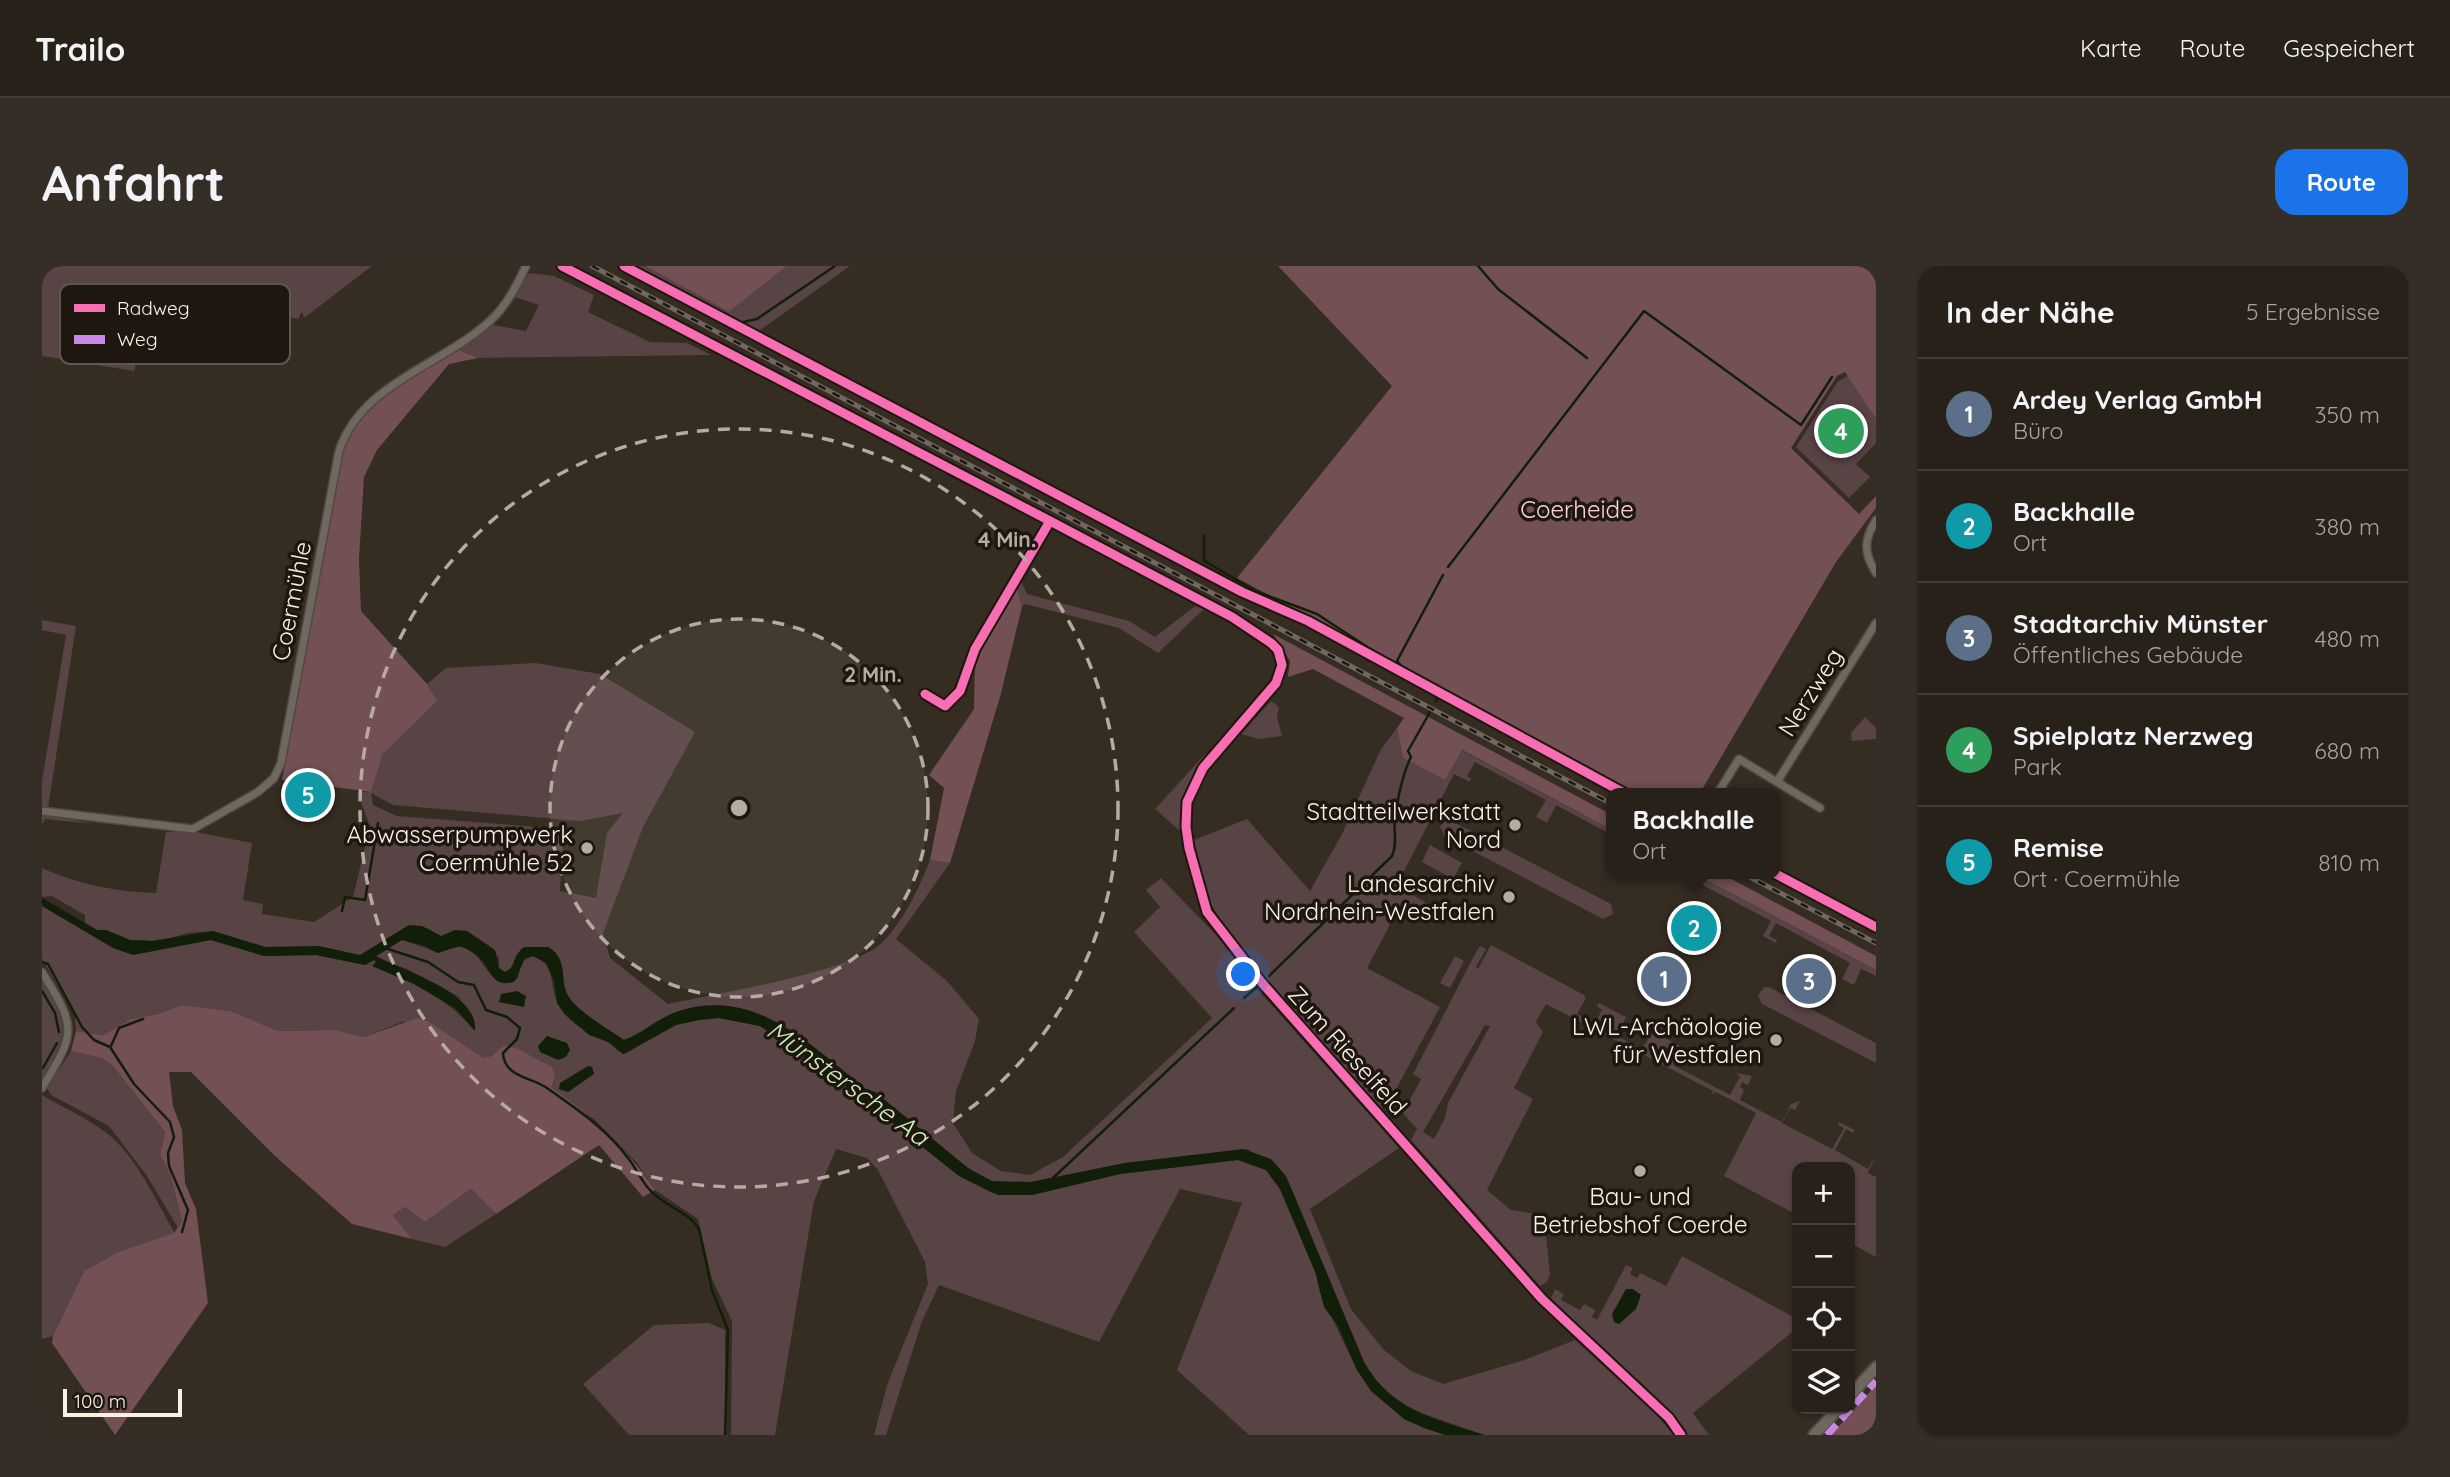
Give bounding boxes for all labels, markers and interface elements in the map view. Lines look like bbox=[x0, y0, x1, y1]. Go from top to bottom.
text: Trailo bbox=[35, 28, 125, 69]
text: Karte bbox=[2080, 33, 2142, 63]
text: Route bbox=[2180, 33, 2245, 63]
text: Gespeichert bbox=[2283, 33, 2415, 63]
button: Route bbox=[2275, 149, 2408, 215]
text: Anfahrt bbox=[42, 152, 225, 213]
legend bbox=[60, 284, 290, 364]
text: In der Nähe bbox=[1946, 293, 2115, 331]
text: Radweg bbox=[117, 296, 190, 320]
text: 5 Ergebnisse bbox=[2246, 297, 2380, 326]
text: Weg bbox=[117, 327, 158, 351]
text: Ardey Verlag GmbH bbox=[2013, 383, 2262, 416]
text: 1 bbox=[1965, 400, 1973, 429]
text: 350 m bbox=[2314, 400, 2380, 429]
pin: 4 bbox=[1818, 405, 1864, 457]
text: Büro bbox=[2013, 416, 2063, 445]
park label: Coerheide bbox=[1520, 494, 1634, 524]
text: Backhalle bbox=[2013, 495, 2135, 528]
text: 2 bbox=[1962, 512, 1976, 541]
text: 380 m bbox=[2315, 512, 2380, 541]
text: 4 Min. bbox=[978, 526, 1036, 552]
text: Ort bbox=[2013, 528, 2047, 557]
street label: Coermühle bbox=[265, 539, 317, 663]
text: Stadtarchiv Münster bbox=[2013, 607, 2268, 640]
text: 3 bbox=[1963, 624, 1975, 653]
text: 480 m bbox=[2315, 624, 2380, 653]
text: Öffentliches Gebäude bbox=[2013, 640, 2243, 669]
street label: Nerzweg bbox=[1771, 642, 1849, 742]
text: 2 Min. bbox=[844, 661, 902, 687]
text: Spielplatz Nerzweg bbox=[2013, 719, 2254, 752]
text: 4 bbox=[1962, 736, 1976, 765]
text: 680 m bbox=[2314, 736, 2380, 765]
text: Park bbox=[2013, 752, 2062, 781]
pin: 5 bbox=[285, 769, 331, 821]
popup bbox=[1606, 788, 1781, 879]
centre of rings bbox=[727, 796, 751, 820]
place label: Stadtteilwerkstatt Nord bbox=[1307, 796, 1501, 854]
text: Backhalle bbox=[1632, 803, 1755, 836]
marker: Stadtteilwerkstatt Nord bbox=[1507, 817, 1523, 833]
place label: Abwasserpumpwerk Coermühle 52 bbox=[347, 819, 573, 877]
text: Remise bbox=[2013, 831, 2104, 864]
text: Ort bbox=[1632, 836, 1667, 865]
marker: Abwasserpumpwerk Coermühle 52 bbox=[579, 840, 595, 856]
text: 5 bbox=[1962, 848, 1976, 877]
text: 810 m bbox=[2318, 848, 2380, 877]
text: Ort · Coermühle bbox=[2013, 864, 2180, 893]
place label: Landesarchiv Nordrhein-Westfalen bbox=[1264, 868, 1495, 926]
marker: Landesarchiv Nordrhein-Westfalen bbox=[1501, 889, 1517, 905]
pin: 2 bbox=[1671, 902, 1717, 954]
pin: 1 bbox=[1641, 953, 1687, 1005]
pin: 3 bbox=[1786, 955, 1832, 1007]
your location bbox=[1226, 957, 1260, 991]
street label: Zum Rieselfeld bbox=[1282, 979, 1414, 1121]
place label: LWL-Archäologie für Westfalen bbox=[1572, 1011, 1762, 1069]
water label: Münstersche Aa bbox=[761, 1013, 936, 1154]
marker: LWL-Archäologie für Westfalen bbox=[1768, 1032, 1784, 1048]
map controls bbox=[1792, 1162, 1855, 1414]
button: + bbox=[1792, 1162, 1855, 1225]
marker: Bau- und Betriebshof Coerde bbox=[1632, 1163, 1648, 1179]
place label: Bau- und Betriebshof Coerde bbox=[1533, 1181, 1747, 1239]
button: − bbox=[1792, 1225, 1855, 1288]
button: locate bbox=[1792, 1288, 1855, 1351]
button: layers bbox=[1792, 1351, 1855, 1414]
scale bar bbox=[63, 1386, 182, 1418]
text: 100 m bbox=[74, 1389, 126, 1413]

